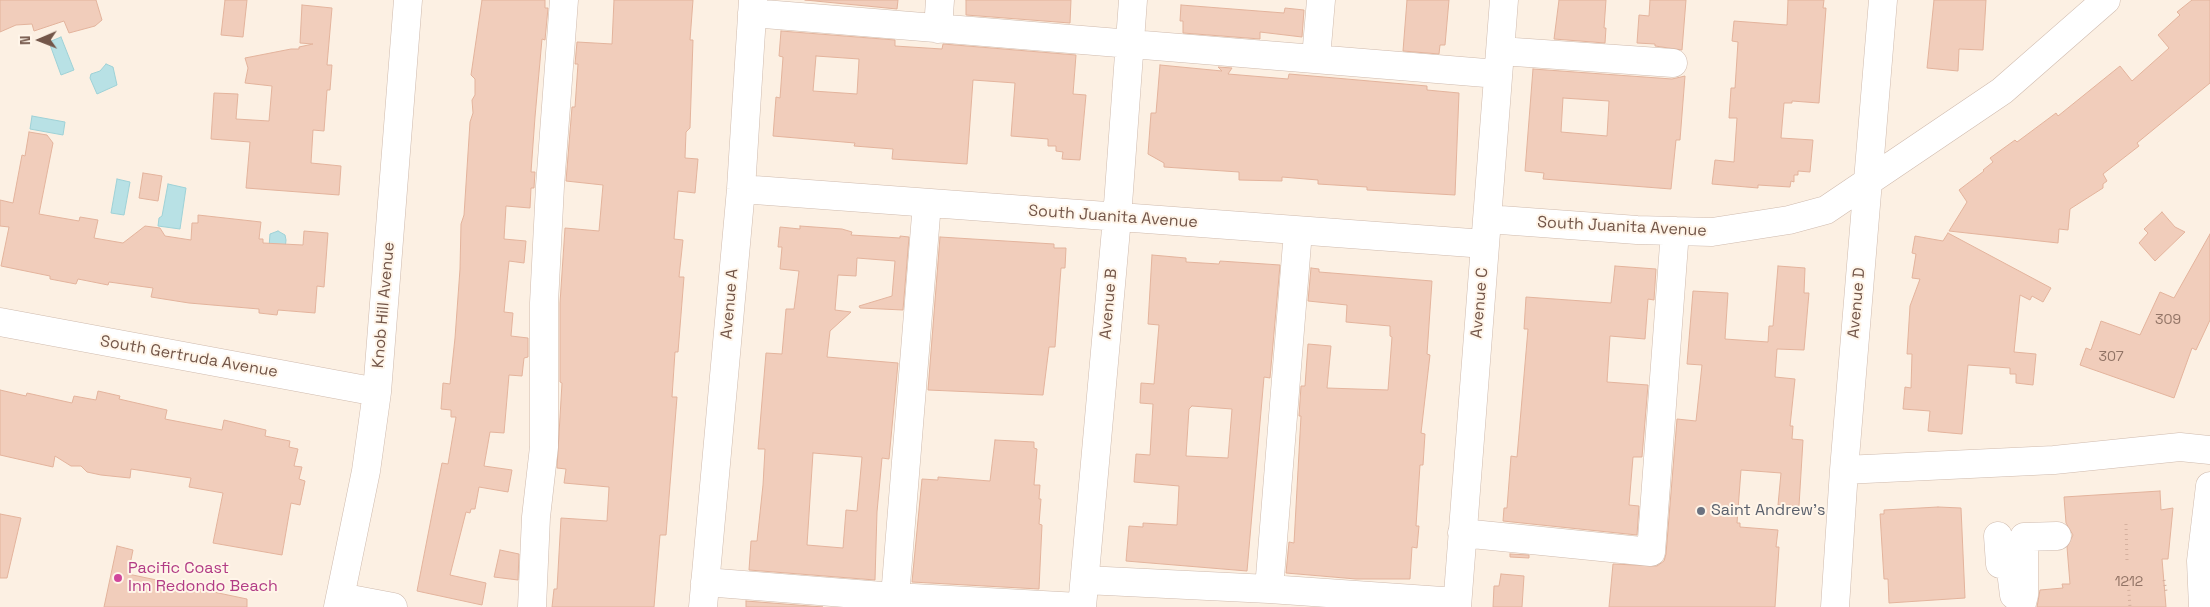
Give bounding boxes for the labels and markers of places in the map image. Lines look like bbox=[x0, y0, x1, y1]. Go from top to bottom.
place label: Saint Andrew's bbox=[1711, 501, 1825, 521]
marker: Saint Andrew's bbox=[1695, 505, 1707, 517]
place label: Pacific Coast Inn Redondo Beach bbox=[128, 559, 278, 597]
marker: Pacific Coast Inn Redondo Beach bbox=[112, 572, 124, 584]

